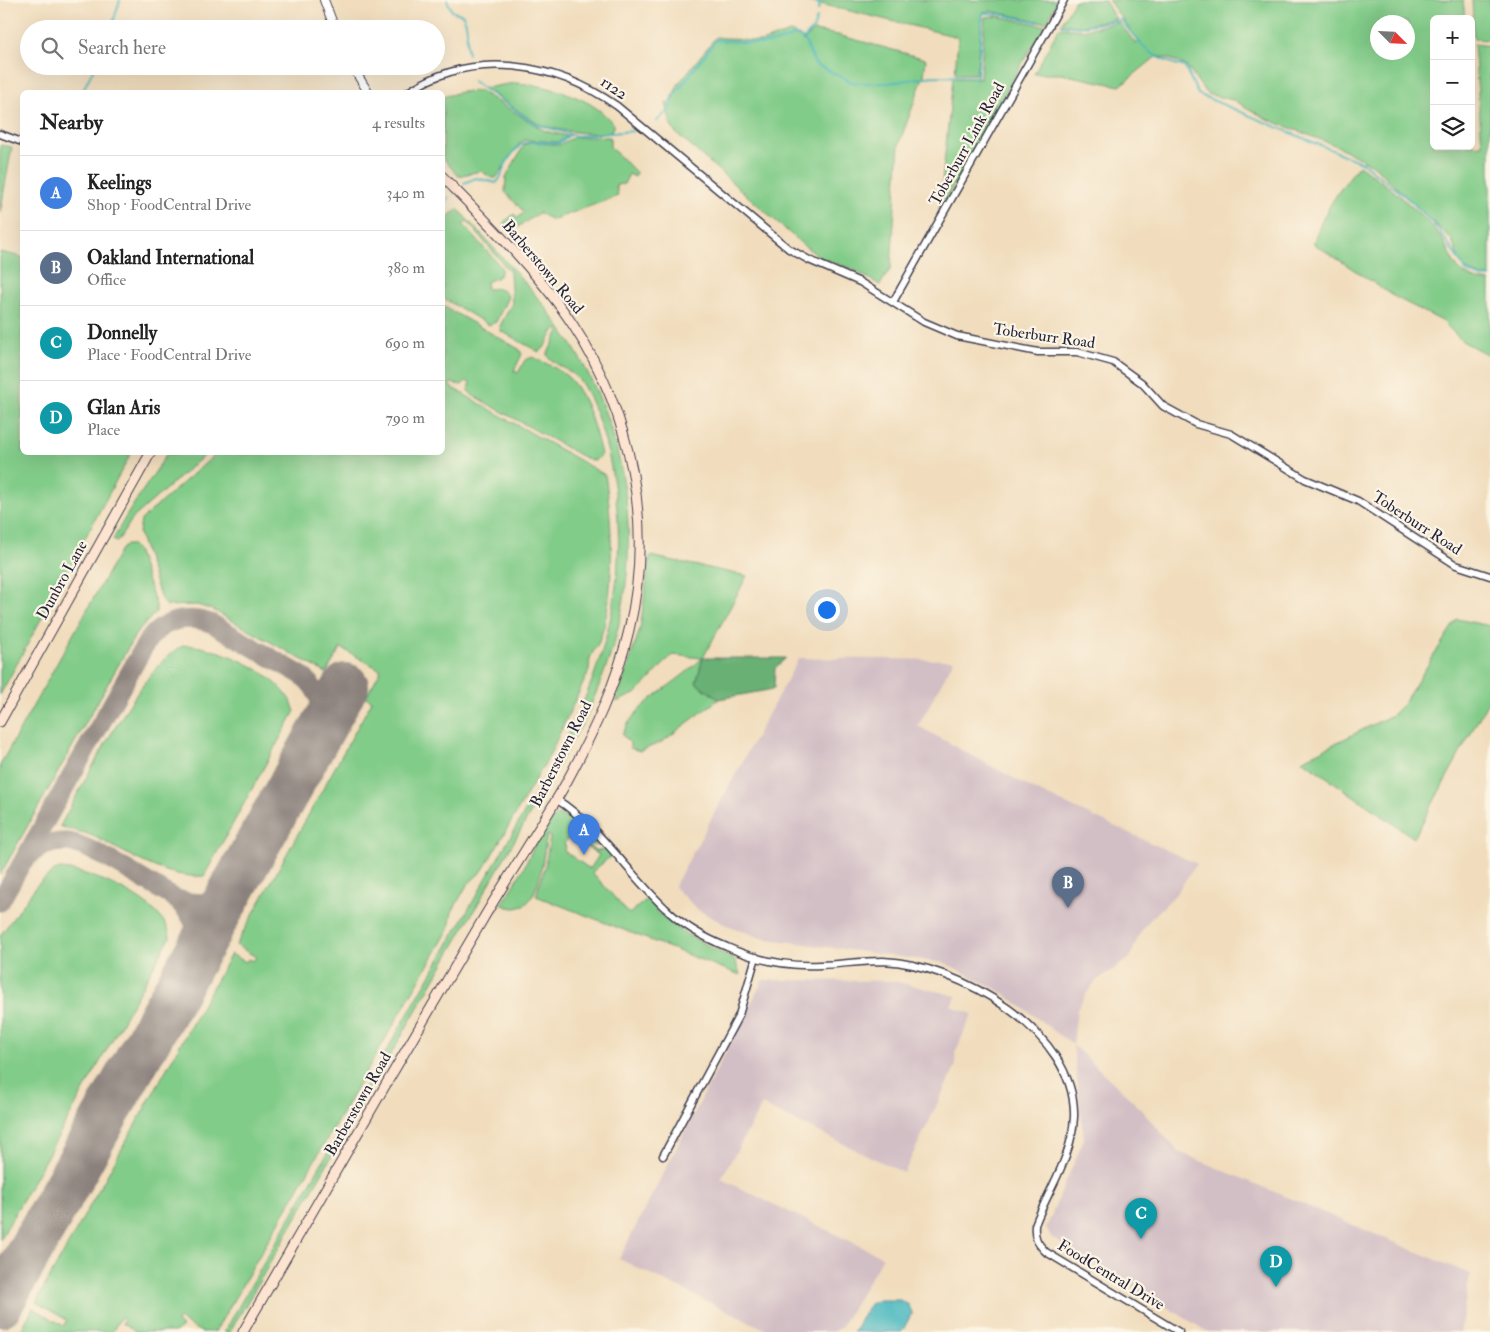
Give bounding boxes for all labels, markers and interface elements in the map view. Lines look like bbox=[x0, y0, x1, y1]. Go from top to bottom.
north arrow bbox=[1370, 15, 1415, 60]
map controls bbox=[1430, 15, 1475, 150]
button: + bbox=[1430, 15, 1475, 60]
search box bbox=[20, 20, 445, 75]
icon: search bbox=[38, 34, 66, 62]
text: Search here bbox=[78, 36, 166, 60]
button: − bbox=[1430, 60, 1475, 105]
street label: r122 bbox=[597, 72, 631, 104]
street label: Toberburr Link Road bbox=[925, 79, 1009, 209]
button: layers bbox=[1430, 105, 1475, 150]
text: Nearby bbox=[40, 109, 103, 136]
text: 4 results bbox=[372, 113, 425, 133]
text: Keelings bbox=[87, 171, 152, 195]
text: A bbox=[51, 183, 61, 203]
text: 340 m bbox=[386, 183, 425, 203]
text: Shop · FoodCentral Drive bbox=[87, 195, 251, 215]
street label: Barberstown Road bbox=[498, 216, 588, 318]
text: Oakland International bbox=[87, 246, 254, 270]
text: B bbox=[51, 258, 61, 278]
text: 380 m bbox=[387, 258, 425, 278]
text: Office bbox=[87, 270, 126, 290]
street label: Toberburr Road bbox=[992, 319, 1096, 353]
text: Donnelly bbox=[87, 321, 157, 345]
text: C bbox=[50, 333, 62, 353]
text: 690 m bbox=[385, 333, 425, 353]
text: Place · FoodCentral Drive bbox=[87, 345, 251, 365]
text: Glan Aris bbox=[87, 396, 160, 420]
text: D bbox=[49, 408, 63, 428]
text: 790 m bbox=[385, 408, 425, 428]
text: Place bbox=[87, 420, 120, 440]
street label: Toberburr Road bbox=[1368, 487, 1466, 559]
street label: Dunbro Lane bbox=[32, 537, 92, 623]
your location bbox=[814, 597, 840, 623]
street label: Barberstown Road bbox=[526, 697, 596, 811]
pin: A bbox=[568, 814, 600, 855]
pin: B bbox=[1052, 867, 1084, 908]
street label: Barberstown Road bbox=[320, 1048, 396, 1160]
pin: C bbox=[1125, 1198, 1157, 1239]
street label: FoodCentral Drive bbox=[1054, 1235, 1168, 1315]
pin: D bbox=[1260, 1246, 1292, 1287]

